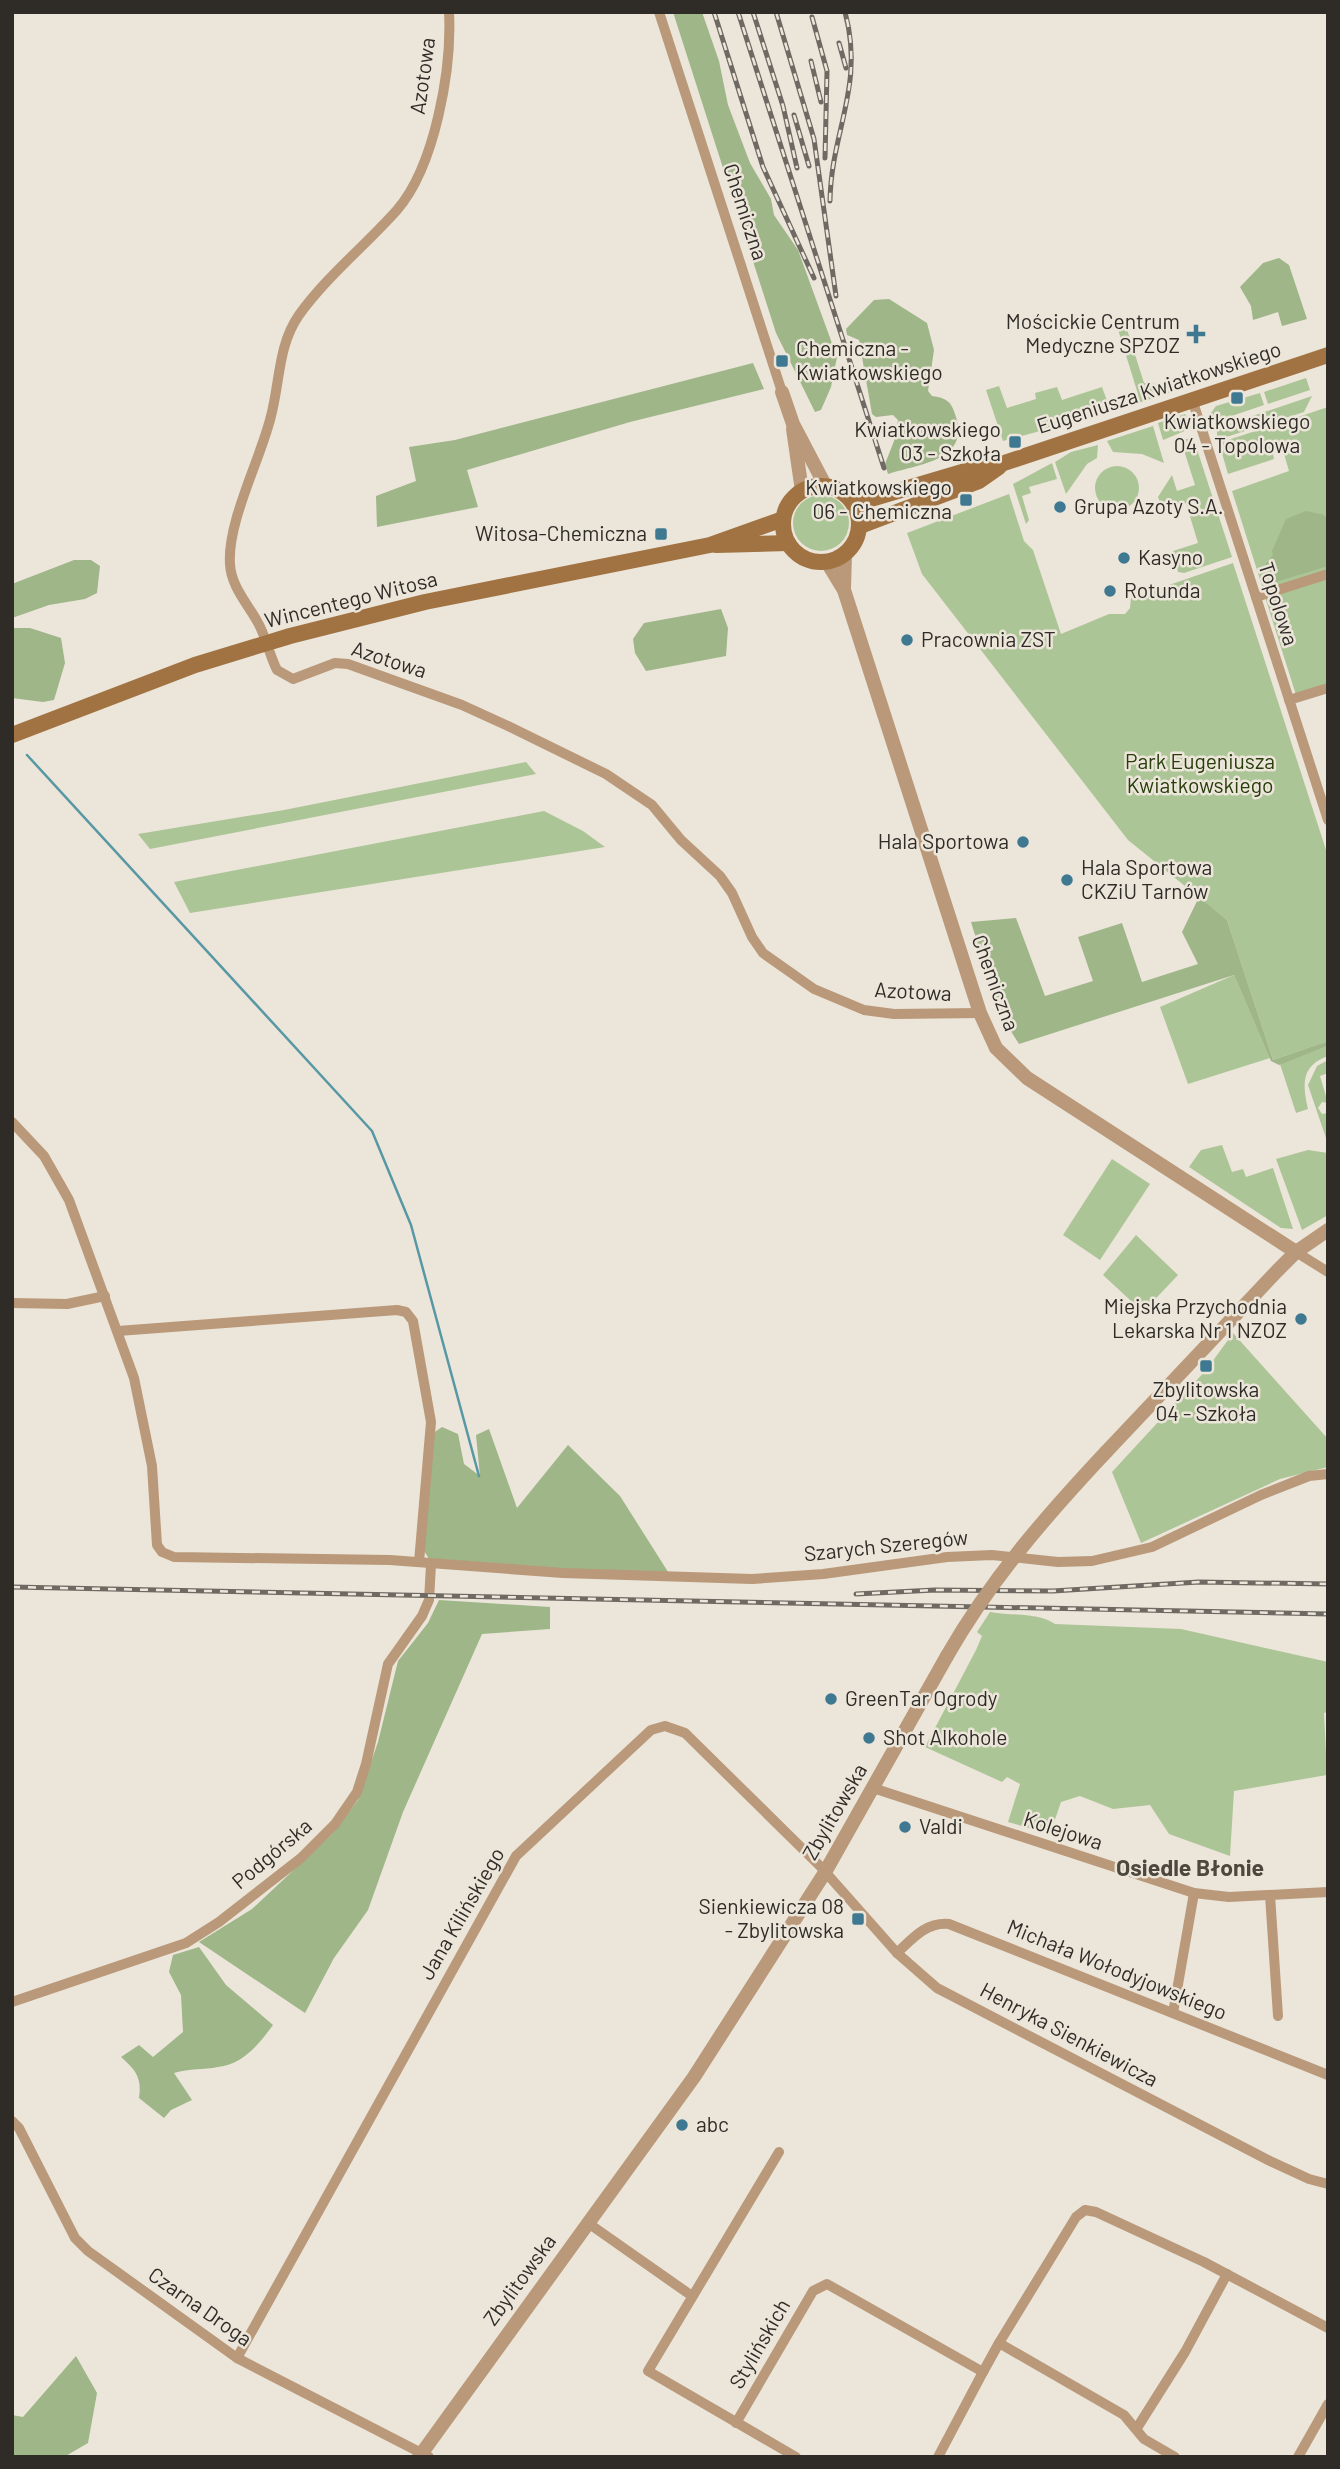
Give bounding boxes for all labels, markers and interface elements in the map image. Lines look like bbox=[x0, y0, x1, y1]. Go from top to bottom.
street label: Azotowa bbox=[404, 36, 439, 116]
street label: Chemiczna bbox=[719, 160, 774, 263]
place label: Mościckie Centrum Medyczne SPZOZ bbox=[1006, 308, 1180, 357]
marker: Mościckie Centrum Medyczne SPZOZ bbox=[1186, 324, 1206, 344]
place label: Chemiczna - Kwiatkowskiego bbox=[796, 335, 943, 384]
street label: Eugeniusza Kwiatkowskiego bbox=[1033, 335, 1284, 438]
marker: Chemiczna - Kwiatkowskiego bbox=[774, 353, 790, 369]
marker: Kwiatkowskiego 04 - Topolowa bbox=[1229, 390, 1245, 406]
place label: Kwiatkowskiego 04 - Topolowa bbox=[1164, 408, 1310, 457]
place label: Kwiatkowskiego 03 - Szkoła bbox=[854, 416, 1001, 465]
marker: Kwiatkowskiego 03 - Szkoła bbox=[1007, 434, 1023, 450]
place label: Kwiatkowskiego 06 - Chemiczna bbox=[805, 474, 952, 523]
marker: Kwiatkowskiego 06 - Chemiczna bbox=[958, 492, 974, 508]
place label: Grupa Azoty S.A. bbox=[1074, 493, 1224, 518]
marker: Grupa Azoty S.A. bbox=[1052, 499, 1068, 515]
place label: Witosa-Chemiczna bbox=[475, 520, 647, 545]
marker: Witosa-Chemiczna bbox=[653, 526, 669, 542]
place label: Kasyno bbox=[1138, 544, 1203, 569]
marker: Kasyno bbox=[1116, 550, 1132, 566]
street label: Topolowa bbox=[1254, 559, 1305, 648]
street label: Wincentego Witosa bbox=[262, 565, 440, 632]
place label: Rotunda bbox=[1124, 577, 1200, 602]
marker: Rotunda bbox=[1102, 583, 1118, 599]
place label: Pracownia ZST bbox=[921, 626, 1056, 651]
marker: Pracownia ZST bbox=[899, 632, 915, 648]
street label: Azotowa bbox=[349, 635, 430, 682]
park label: Park Eugeniusza Kwiatkowskiego bbox=[1125, 748, 1275, 797]
place label: Hala Sportowa bbox=[878, 828, 1009, 853]
marker: Hala Sportowa bbox=[1015, 834, 1031, 850]
place label: Hala Sportowa CKZiU Tarnów bbox=[1081, 854, 1212, 903]
marker: Hala Sportowa CKZiU Tarnów bbox=[1059, 872, 1075, 888]
street label: Chemiczna bbox=[968, 931, 1025, 1034]
street label: Azotowa bbox=[874, 976, 952, 1005]
place label: Miejska Przychodnia Lekarska Nr 1 NZOZ bbox=[1104, 1293, 1287, 1342]
marker: Miejska Przychodnia Lekarska Nr 1 NZOZ bbox=[1293, 1311, 1309, 1327]
marker: Zbylitowska 04 - Szkoła bbox=[1198, 1358, 1214, 1374]
place label: Zbylitowska 04 - Szkoła bbox=[1153, 1376, 1259, 1425]
street label: Szarych Szeregów bbox=[802, 1523, 969, 1566]
place label: GreenTar Ogrody bbox=[845, 1685, 998, 1710]
marker: GreenTar Ogrody bbox=[823, 1691, 839, 1707]
place label: Shot Alkohole bbox=[883, 1724, 1007, 1749]
marker: Shot Alkohole bbox=[861, 1730, 877, 1746]
street label: Zbylitowska bbox=[796, 1759, 871, 1864]
street label: Kolejowa bbox=[1021, 1805, 1106, 1854]
street label: Podgórska bbox=[226, 1812, 316, 1893]
place label: Valdi bbox=[919, 1813, 963, 1838]
marker: Valdi bbox=[897, 1819, 913, 1835]
street label: Jana Kilińskiego bbox=[413, 1843, 509, 1984]
district label: Osiedle Błonie bbox=[1116, 1853, 1264, 1881]
place label: Sienkiewicza 08 - Zbylitowska bbox=[699, 1893, 844, 1942]
marker: Sienkiewicza 08 - Zbylitowska bbox=[850, 1911, 866, 1927]
street label: Michała Wołodyjowskiego bbox=[1004, 1913, 1231, 2024]
street label: Henryka Sienkiewicza bbox=[976, 1976, 1163, 2091]
place label: abc bbox=[696, 2111, 729, 2136]
marker: abc bbox=[674, 2117, 690, 2133]
street label: Zbylitowska bbox=[477, 2229, 560, 2330]
street label: Czarna Droga bbox=[144, 2261, 257, 2351]
street label: Stylińskich bbox=[723, 2294, 794, 2393]

